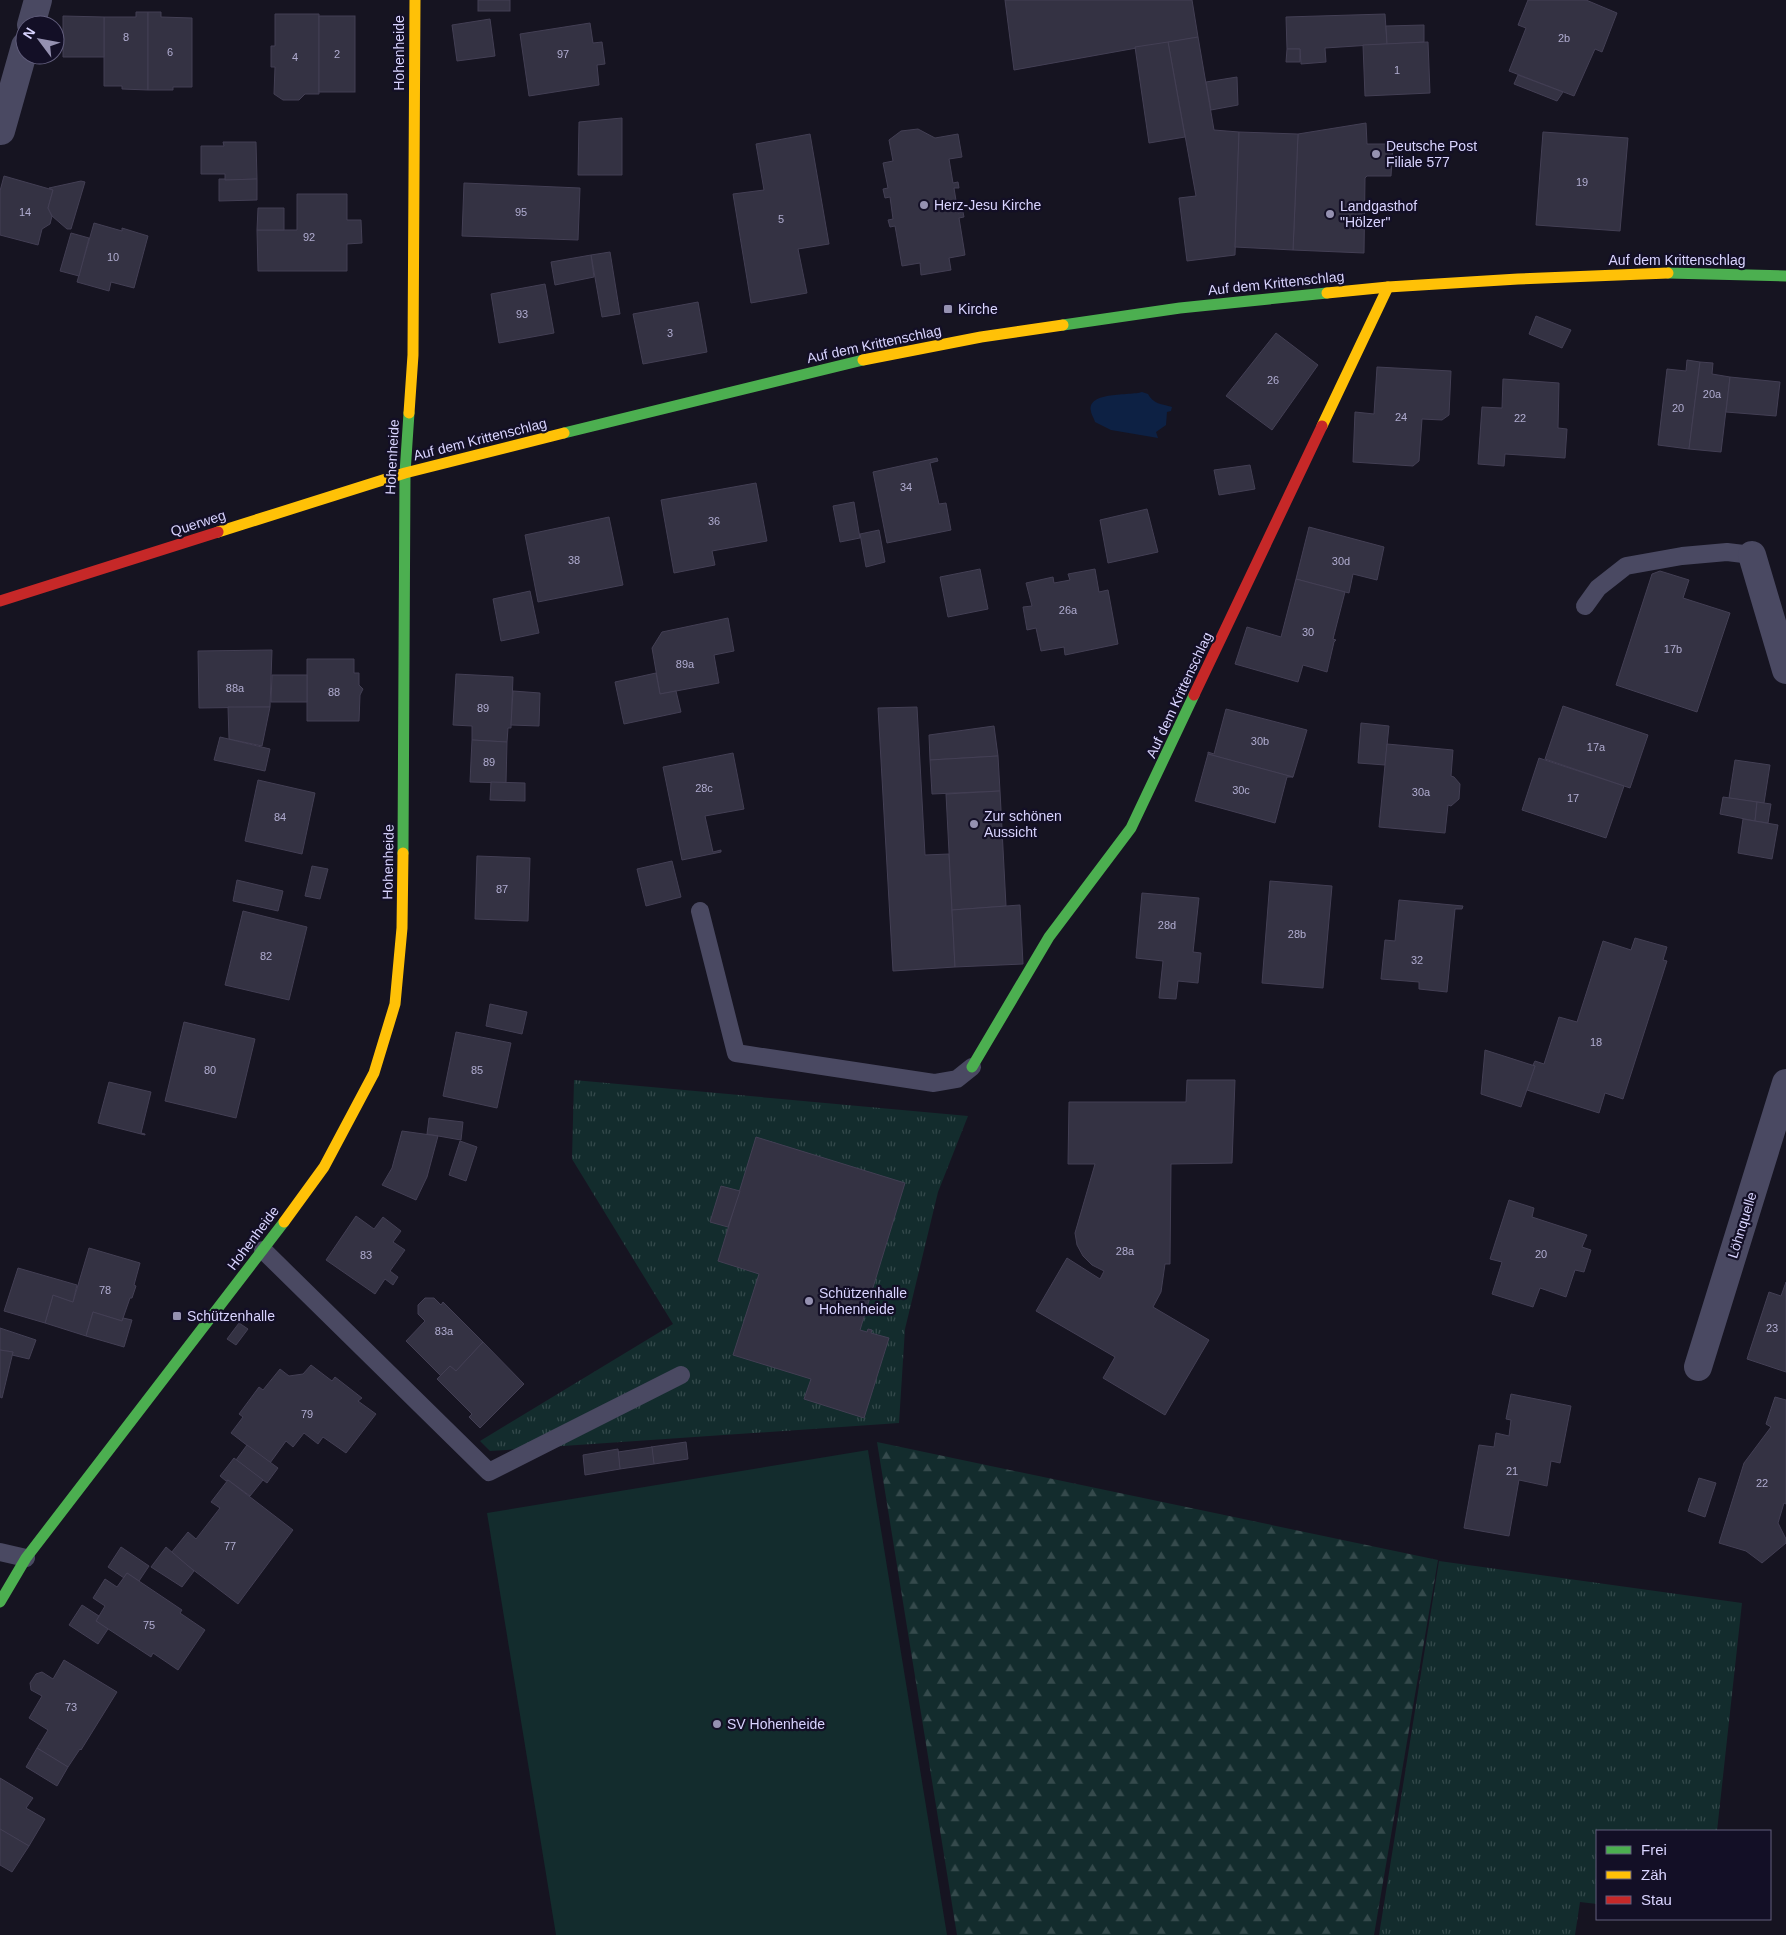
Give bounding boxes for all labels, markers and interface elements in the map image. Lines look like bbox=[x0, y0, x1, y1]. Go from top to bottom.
north arrow bbox=[15, 15, 65, 65]
street label: Hohenheide bbox=[391, 15, 407, 91]
text: N bbox=[20, 25, 38, 42]
house number: 8 bbox=[123, 31, 129, 43]
house number: 2b bbox=[1558, 32, 1570, 44]
house number: 6 bbox=[167, 46, 173, 58]
house number: 2 bbox=[334, 48, 340, 60]
house number: 97 bbox=[557, 48, 569, 60]
house number: 4 bbox=[292, 51, 298, 63]
house number: 1 bbox=[1394, 64, 1400, 76]
place label: Deutsche Post Filiale 577 bbox=[1386, 138, 1477, 170]
marker: Deutsche Post Filiale 577 bbox=[1370, 148, 1382, 160]
house number: 19 bbox=[1576, 176, 1588, 188]
place label: Herz-Jesu Kirche bbox=[934, 197, 1042, 213]
place label: Landgasthof "Hölzer" bbox=[1340, 198, 1417, 230]
marker: Herz-Jesu Kirche bbox=[918, 199, 930, 211]
house number: 14 bbox=[19, 206, 31, 218]
house number: 95 bbox=[515, 206, 527, 218]
marker: Landgasthof "Hölzer" bbox=[1324, 208, 1336, 220]
house number: 5 bbox=[778, 213, 784, 225]
house number: 92 bbox=[303, 231, 315, 243]
house number: 10 bbox=[107, 251, 119, 263]
street label: Auf dem Krittenschlag bbox=[1609, 252, 1745, 268]
street label: Auf dem Krittenschlag bbox=[1207, 268, 1345, 298]
place label: Kirche bbox=[958, 301, 998, 317]
marker: Kirche bbox=[942, 303, 954, 315]
house number: 93 bbox=[516, 308, 528, 320]
street label: Auf dem Krittenschlag bbox=[805, 322, 943, 366]
house number: 3 bbox=[667, 327, 673, 339]
house number: 26 bbox=[1267, 374, 1279, 386]
house number: 20a bbox=[1703, 388, 1722, 400]
house number: 20 bbox=[1672, 402, 1684, 414]
house number: 24 bbox=[1395, 411, 1407, 423]
house number: 22 bbox=[1514, 412, 1526, 424]
street label: Auf dem Krittenschlag bbox=[412, 415, 548, 463]
street label: Hohenheide bbox=[382, 419, 402, 495]
house number: 34 bbox=[900, 481, 912, 493]
street label: Querweg bbox=[169, 507, 227, 539]
house number: 36 bbox=[708, 515, 720, 527]
house number: 38 bbox=[568, 554, 580, 566]
house number: 30d bbox=[1332, 555, 1350, 567]
house number: 26a bbox=[1059, 604, 1078, 616]
house number: 30 bbox=[1302, 626, 1314, 638]
street label: Auf dem Krittenschlag bbox=[1143, 630, 1215, 760]
house number: 17b bbox=[1664, 643, 1682, 655]
house number: 89a bbox=[676, 658, 695, 670]
house number: 88a bbox=[226, 682, 245, 694]
house number: 88 bbox=[328, 686, 340, 698]
house number: 89 bbox=[477, 702, 489, 714]
house number: 30b bbox=[1251, 735, 1269, 747]
house number: 17a bbox=[1587, 741, 1606, 753]
house number: 89 bbox=[483, 756, 495, 768]
house number: 28c bbox=[695, 782, 713, 794]
house number: 30c bbox=[1232, 784, 1250, 796]
house number: 30a bbox=[1412, 786, 1431, 798]
house number: 17 bbox=[1567, 792, 1579, 804]
place label: Zur schönen Aussicht bbox=[984, 808, 1062, 840]
house number: 84 bbox=[274, 811, 286, 823]
marker: Zur schönen Aussicht bbox=[968, 818, 980, 830]
street label: Hohenheide bbox=[379, 824, 397, 900]
house number: 87 bbox=[496, 883, 508, 895]
house number: 28d bbox=[1158, 919, 1176, 931]
house number: 28b bbox=[1288, 928, 1306, 940]
house number: 82 bbox=[260, 950, 272, 962]
house number: 32 bbox=[1411, 954, 1423, 966]
house number: 18 bbox=[1590, 1036, 1602, 1048]
house number: 80 bbox=[204, 1064, 216, 1076]
house number: 85 bbox=[471, 1064, 483, 1076]
street label: Löhnquelle bbox=[1724, 1190, 1760, 1260]
street label: Hohenheide bbox=[224, 1203, 282, 1273]
house number: 28a bbox=[1116, 1245, 1135, 1257]
house number: 20 bbox=[1535, 1248, 1547, 1260]
house number: 83 bbox=[360, 1249, 372, 1261]
house number: 78 bbox=[99, 1284, 111, 1296]
place label: Schützenhalle Hohenheide bbox=[819, 1285, 907, 1317]
marker: Schützenhalle Hohenheide bbox=[803, 1295, 815, 1307]
place label: Schützenhalle bbox=[187, 1308, 275, 1324]
marker: Schützenhalle bbox=[171, 1310, 183, 1322]
house number: 23 bbox=[1766, 1322, 1778, 1334]
house number: 83a bbox=[435, 1325, 454, 1337]
house number: 79 bbox=[301, 1408, 313, 1420]
house number: 21 bbox=[1506, 1465, 1518, 1477]
house number: 22 bbox=[1756, 1477, 1768, 1489]
house number: 77 bbox=[224, 1540, 236, 1552]
house number: 75 bbox=[143, 1619, 155, 1631]
house number: 73 bbox=[65, 1701, 77, 1713]
place label: SV Hohenheide bbox=[727, 1716, 825, 1732]
marker: SV Hohenheide bbox=[711, 1718, 723, 1730]
legend bbox=[1596, 1830, 1771, 1920]
text: Frei bbox=[1641, 1841, 1667, 1858]
text: Zäh bbox=[1641, 1866, 1667, 1883]
text: Stau bbox=[1641, 1891, 1672, 1908]

